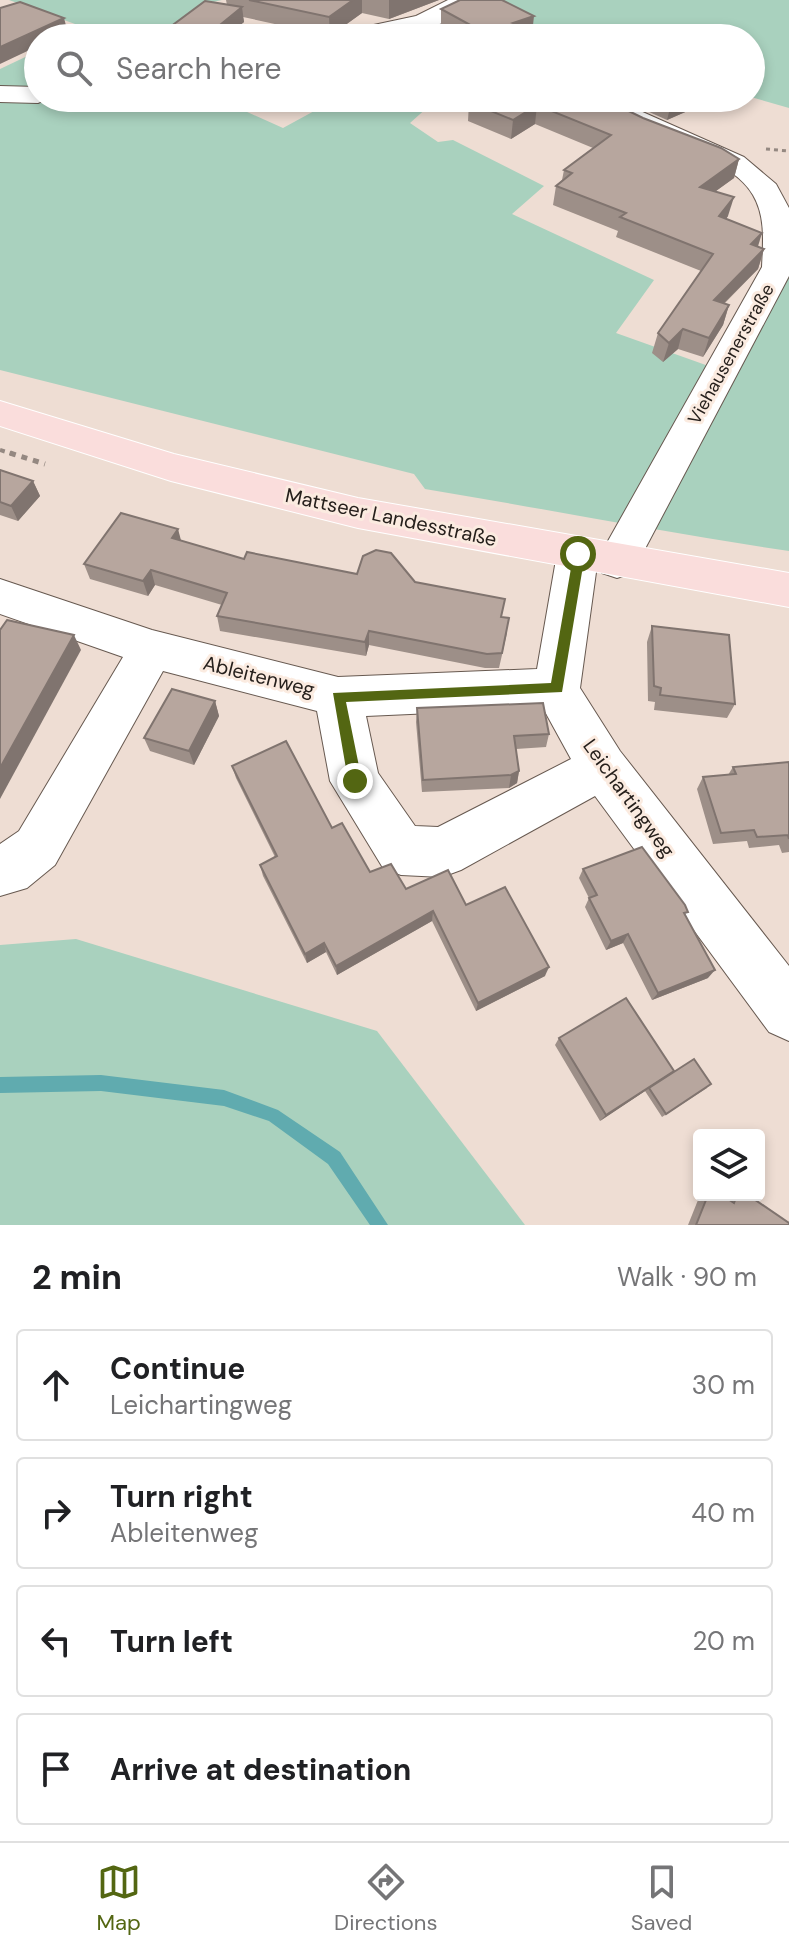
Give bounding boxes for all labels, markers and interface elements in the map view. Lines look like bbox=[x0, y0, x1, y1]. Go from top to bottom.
search box bbox=[24, 24, 765, 112]
icon: search bbox=[52, 46, 96, 90]
text: Search here bbox=[116, 49, 282, 88]
street label: Viehausenerstraße bbox=[682, 279, 780, 429]
street label: Mattseer Landesstraße bbox=[283, 482, 499, 552]
route start bbox=[560, 536, 596, 572]
street label: Ableitenweg bbox=[200, 650, 318, 702]
street label: Leichartingweg bbox=[577, 734, 681, 862]
route end bbox=[337, 763, 373, 799]
map controls bbox=[693, 1129, 765, 1201]
button: layers bbox=[693, 1129, 765, 1201]
text: 2 min bbox=[32, 1255, 122, 1300]
text: Walk · 90 m bbox=[617, 1260, 757, 1294]
text: Continue bbox=[110, 1349, 245, 1388]
icon: ahead bbox=[34, 1363, 78, 1407]
text: 30 m bbox=[692, 1368, 755, 1402]
text: Leichartingweg bbox=[110, 1388, 292, 1422]
text: Turn right bbox=[110, 1477, 253, 1516]
icon: right bbox=[34, 1491, 78, 1535]
text: 40 m bbox=[691, 1496, 755, 1530]
text: Ableitenweg bbox=[110, 1516, 258, 1550]
icon: left bbox=[34, 1619, 78, 1663]
text: Turn left bbox=[110, 1622, 233, 1661]
text: 20 m bbox=[692, 1624, 755, 1658]
icon: arrive bbox=[34, 1747, 78, 1791]
text: Arrive at destination bbox=[110, 1750, 411, 1789]
tab: Map bbox=[97, 1860, 141, 1937]
tab: Directions bbox=[334, 1860, 438, 1937]
tab: Saved bbox=[631, 1860, 692, 1937]

